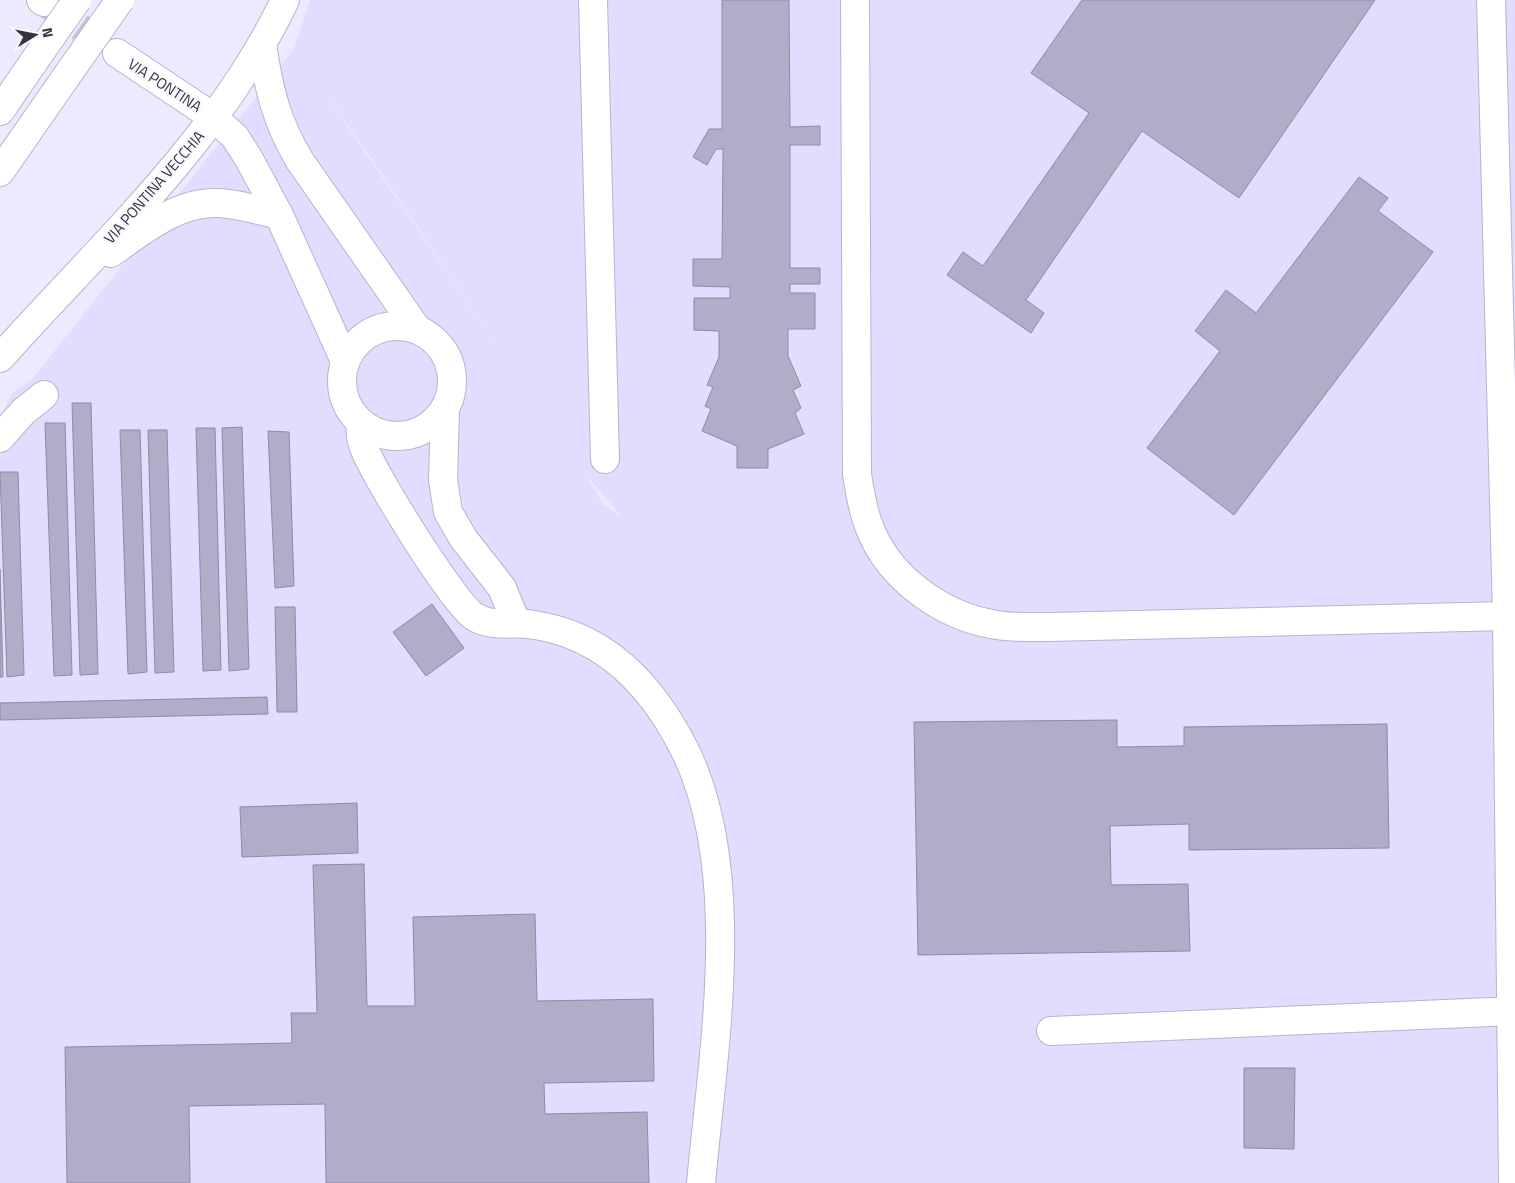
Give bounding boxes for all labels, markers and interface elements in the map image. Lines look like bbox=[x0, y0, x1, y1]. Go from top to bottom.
north arrow bbox=[10, 10, 60, 60]
text: N bbox=[37, 26, 59, 39]
street label: VIA PONTINA bbox=[123, 52, 207, 118]
street label: VIA PONTINA VECCHIA bbox=[98, 125, 210, 249]

